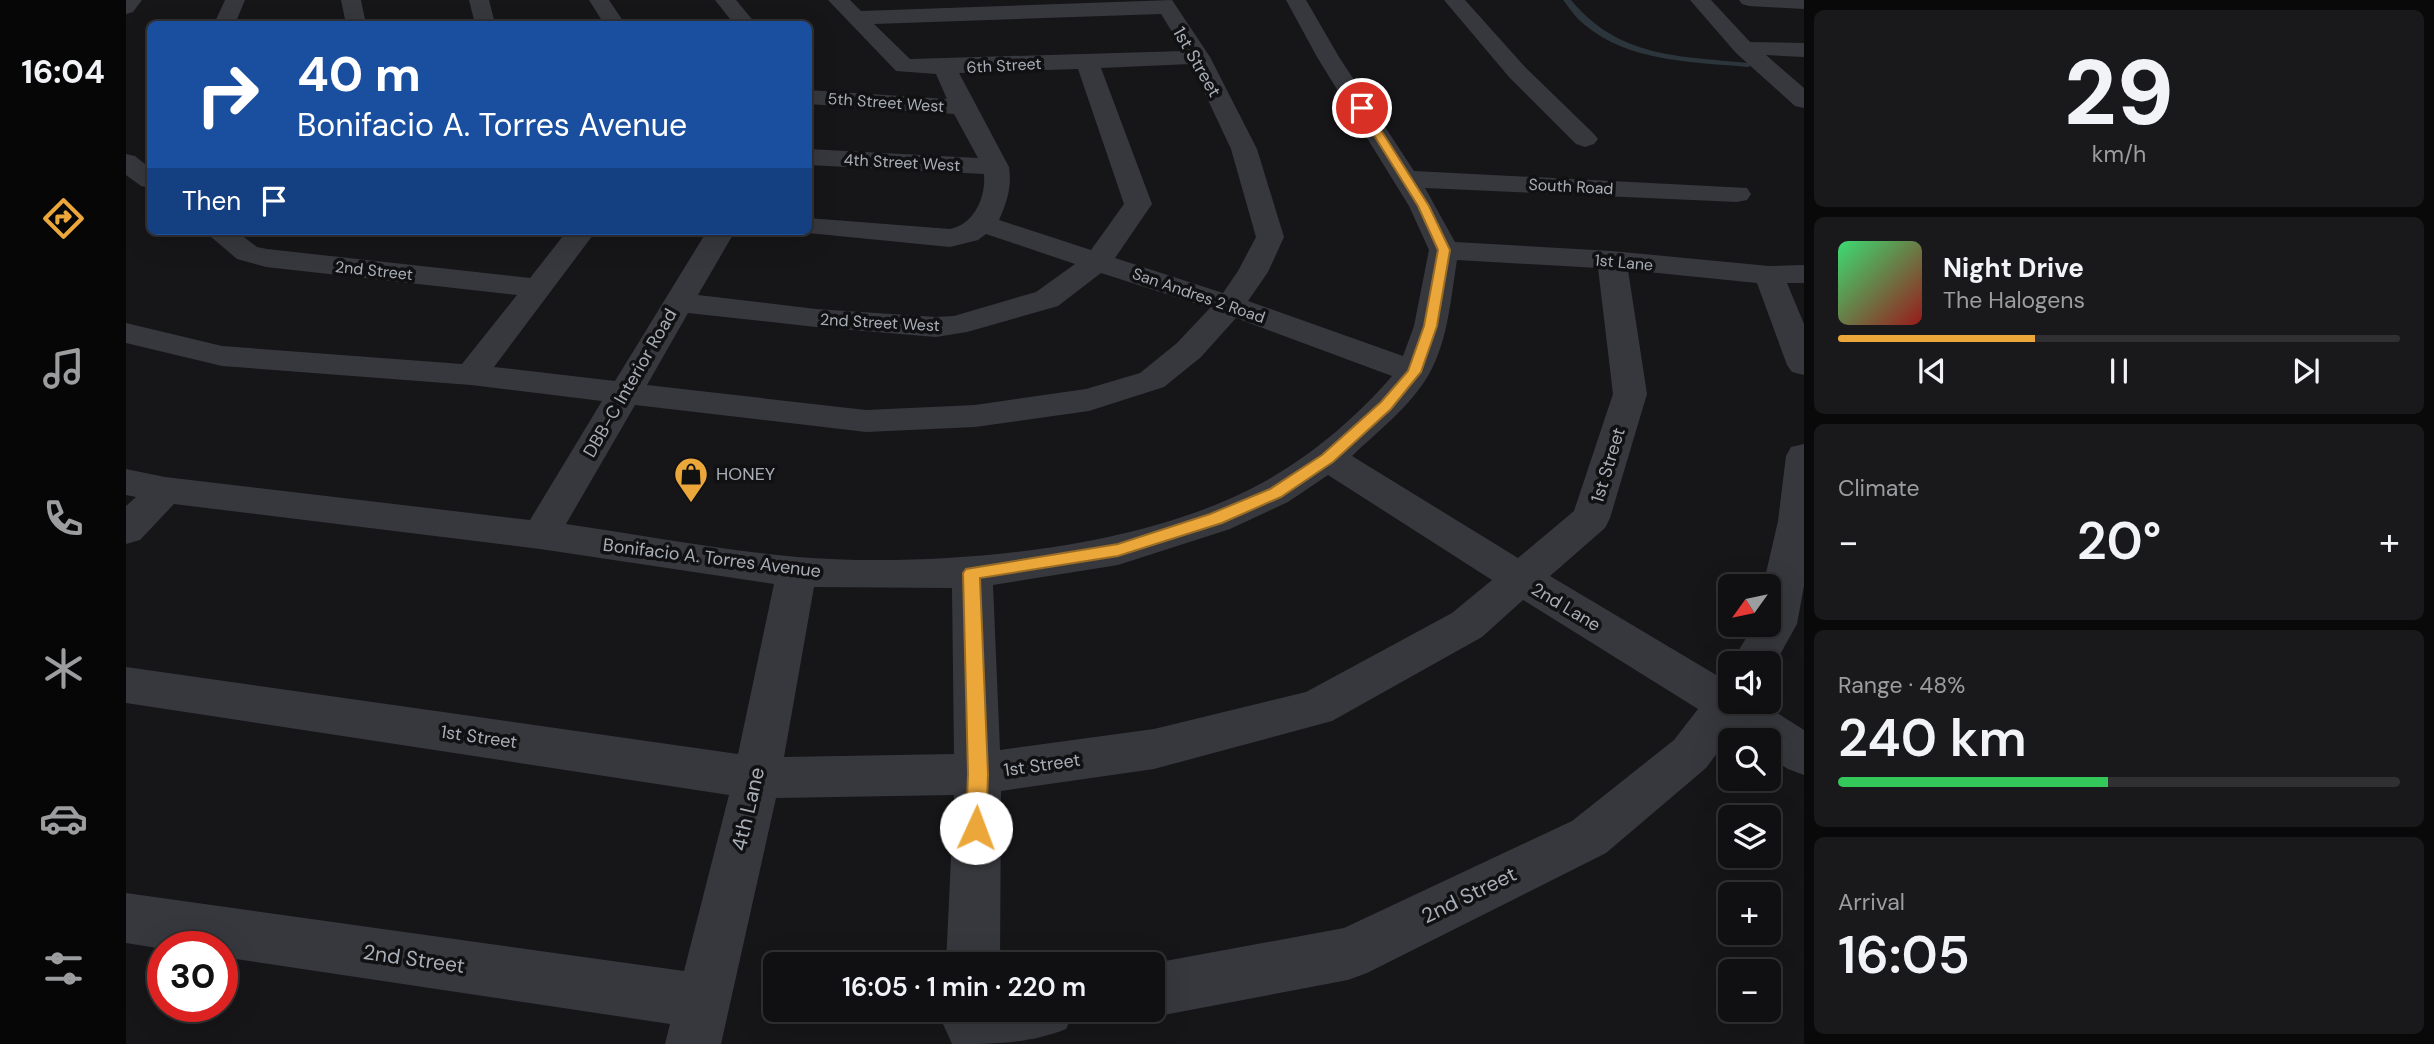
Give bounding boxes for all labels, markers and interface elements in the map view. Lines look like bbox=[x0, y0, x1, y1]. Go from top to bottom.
street label: 1st Street bbox=[1167, 23, 1227, 101]
text: 29 bbox=[2064, 34, 2174, 152]
text: 40 m bbox=[297, 42, 421, 106]
icon: right bbox=[182, 49, 273, 140]
text: 16:04 bbox=[21, 51, 105, 93]
street label: 6th Street bbox=[966, 53, 1042, 78]
pin bbox=[1332, 78, 1392, 138]
street label: 5th Street West bbox=[827, 88, 945, 117]
icon: arrive bbox=[1343, 89, 1381, 127]
text: Bonifacio A. Torres Avenue bbox=[297, 104, 687, 146]
text: km/h bbox=[2092, 139, 2146, 169]
street label: 4th Street West bbox=[843, 149, 961, 176]
street label: South Road bbox=[1528, 174, 1614, 199]
icon: arrive bbox=[255, 182, 293, 220]
text: Then bbox=[182, 184, 241, 218]
icon: directions bbox=[39, 194, 88, 243]
street label: 1st Lane bbox=[1594, 249, 1654, 276]
text: Night Drive bbox=[1943, 251, 2084, 285]
street label: 2nd Street bbox=[334, 256, 414, 285]
street label: San Andres 2 Road bbox=[1130, 263, 1268, 328]
text: The Halogens bbox=[1943, 285, 2085, 315]
street label: DBB-C Interior Road bbox=[578, 304, 682, 462]
street label: 2nd Street West bbox=[819, 309, 940, 336]
icon: music bbox=[39, 344, 88, 393]
icon: previous bbox=[1913, 352, 1951, 390]
icon: pause bbox=[2100, 352, 2138, 390]
icon: next bbox=[2287, 352, 2325, 390]
street label: 1st Street bbox=[1585, 425, 1631, 505]
shop icon: HONEY bbox=[672, 455, 710, 504]
place label: HONEY bbox=[716, 462, 776, 486]
text: Climate bbox=[1838, 473, 1920, 503]
icon: phone bbox=[39, 494, 88, 543]
text: 20° bbox=[2077, 507, 2161, 575]
text: − bbox=[1838, 517, 1859, 567]
text: + bbox=[2379, 517, 2400, 567]
street label: Bonifacio A. Torres Avenue bbox=[602, 533, 822, 583]
north arrow bbox=[1718, 574, 1782, 637]
map controls bbox=[1718, 574, 1781, 1022]
street label: 2nd Lane bbox=[1527, 577, 1605, 637]
icon: climate bbox=[39, 644, 88, 693]
button: sound bbox=[1718, 651, 1781, 714]
text: Range · 48% bbox=[1838, 670, 1965, 700]
text: 240 km bbox=[1838, 704, 2027, 772]
street label: 1st Street bbox=[439, 720, 519, 754]
button: search bbox=[1718, 728, 1781, 791]
street label: 1st Street bbox=[1002, 748, 1082, 782]
street label: 4th Lane bbox=[725, 764, 771, 854]
position arrow bbox=[939, 791, 1013, 865]
icon: car bbox=[39, 794, 88, 843]
button: layers bbox=[1718, 805, 1781, 868]
street label: 2nd Street bbox=[1417, 860, 1521, 930]
button: + bbox=[1718, 882, 1781, 945]
text: Arrival bbox=[1838, 887, 1905, 917]
text: 16:05 bbox=[1838, 921, 1970, 989]
speed limit sign: 30 bbox=[147, 931, 238, 1022]
street label: 2nd Street bbox=[361, 938, 467, 980]
icon: filters bbox=[39, 944, 88, 993]
button: − bbox=[1718, 959, 1781, 1022]
text: 16:05 · 1 min · 220 m bbox=[842, 970, 1086, 1004]

